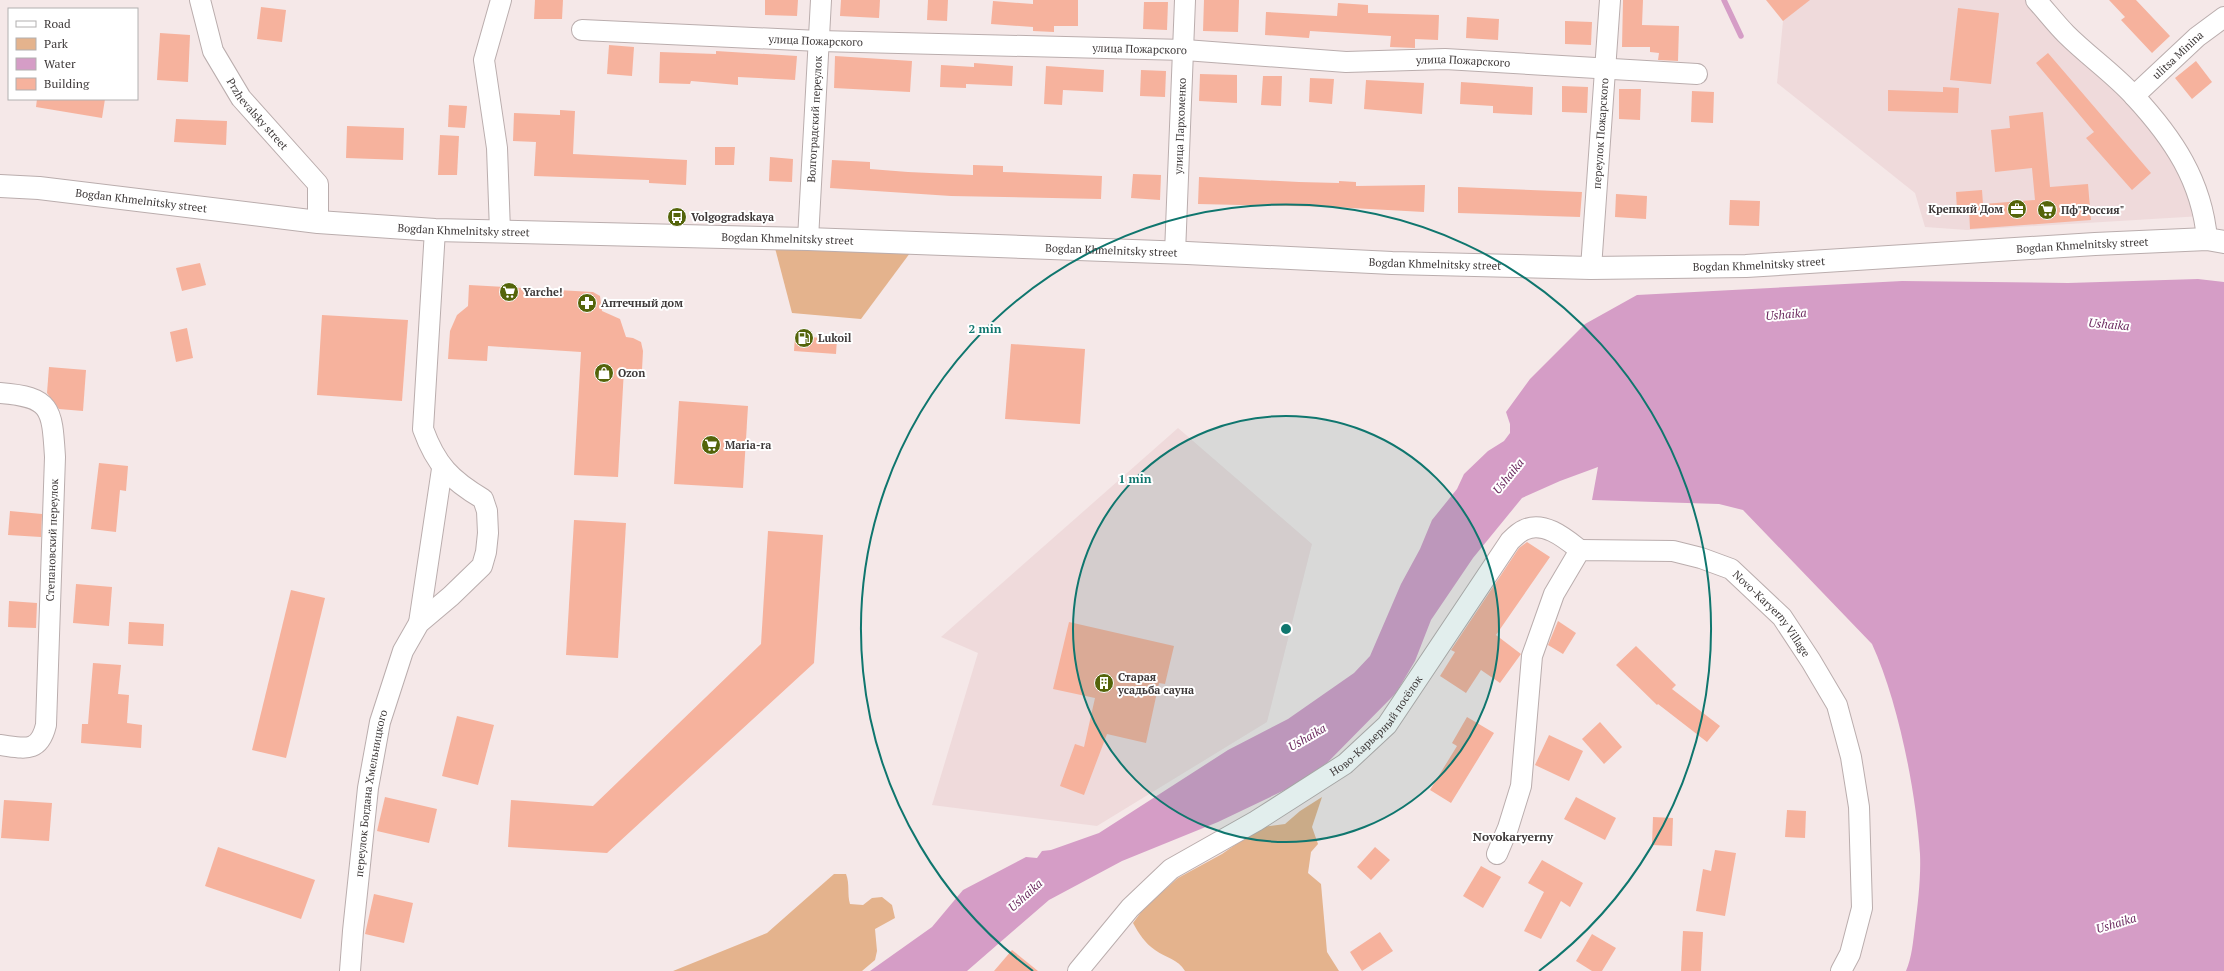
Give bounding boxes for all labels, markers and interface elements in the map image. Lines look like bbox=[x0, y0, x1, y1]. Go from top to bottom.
legend bbox=[8, 8, 138, 100]
text: Road bbox=[44, 16, 71, 31]
street label: ulitsa Minina bbox=[2149, 27, 2206, 82]
street label: улица Пожарского bbox=[767, 32, 863, 49]
text: Park bbox=[44, 36, 69, 51]
street label: улица Пожарского bbox=[1091, 41, 1187, 57]
street label: улица Пожарского bbox=[1415, 52, 1511, 70]
street label: Волгоградский переулок bbox=[804, 55, 825, 183]
text: Water bbox=[44, 56, 76, 71]
street label: Przhevalsky street bbox=[224, 75, 291, 153]
text: Building bbox=[44, 76, 90, 91]
street label: переулок Пожарского bbox=[1590, 77, 1611, 189]
street label: улица Пархоменко bbox=[1171, 78, 1189, 176]
street label: Bogdan Khmelnitsky street bbox=[75, 185, 208, 215]
office icon: Крепкий Дом bbox=[2006, 198, 2028, 220]
supermarket icon: Пф"Россия" bbox=[2036, 199, 2058, 221]
place label: Крепкий Дом bbox=[1928, 202, 2003, 216]
place label: Пф"Россия" bbox=[2061, 203, 2124, 217]
bus stop icon: Volgogradskaya bbox=[666, 206, 688, 228]
place label: Volgogradskaya bbox=[691, 210, 774, 224]
street label: Bogdan Khmelnitsky street bbox=[397, 220, 530, 239]
street label: Bogdan Khmelnitsky street bbox=[721, 230, 854, 248]
street label: Bogdan Khmelnitsky street bbox=[2016, 235, 2149, 256]
street label: Bogdan Khmelnitsky street bbox=[1045, 241, 1178, 260]
street label: Bogdan Khmelnitsky street bbox=[1693, 254, 1825, 274]
street label: Bogdan Khmelnitsky street bbox=[1368, 255, 1501, 273]
supermarket icon: Yarche! bbox=[498, 281, 520, 303]
place label: Yarche! bbox=[523, 285, 563, 299]
pharmacy icon: Аптечный дом bbox=[576, 292, 598, 314]
place label: Аптечный дом bbox=[601, 296, 683, 310]
water label: Ushaika bbox=[1765, 305, 1807, 323]
water label: Ushaika bbox=[2088, 315, 2130, 333]
text: 2 min bbox=[969, 321, 1002, 336]
fuel station icon: Lukoil bbox=[793, 327, 815, 349]
place label: Lukoil bbox=[818, 331, 852, 345]
shop icon: Ozon bbox=[593, 362, 615, 384]
place label: Ozon bbox=[618, 366, 645, 380]
supermarket icon: Maria-ra bbox=[700, 434, 722, 456]
place label: Maria-ra bbox=[725, 438, 771, 452]
water label: Ushaika bbox=[1489, 455, 1527, 497]
text: 1 min bbox=[1119, 471, 1152, 486]
street label: Степановский переулок bbox=[43, 478, 61, 602]
street label: Novo-Karyerny Village bbox=[1730, 567, 1814, 660]
centre of rings bbox=[1279, 622, 1293, 636]
place label: Старая усадьба сауна bbox=[1117, 670, 1194, 697]
building icon: Старая усадьба сауна bbox=[1093, 672, 1115, 694]
street label: Ново-Карьерный посёлок bbox=[1327, 673, 1425, 779]
street label: переулок Богдана Хмельницкого bbox=[352, 708, 391, 878]
water label: Ushaika bbox=[1285, 720, 1329, 754]
district label: Novokaryerny bbox=[1473, 829, 1554, 844]
water label: Ushaika bbox=[1005, 876, 1045, 914]
water label: Ushaika bbox=[2094, 910, 2138, 936]

